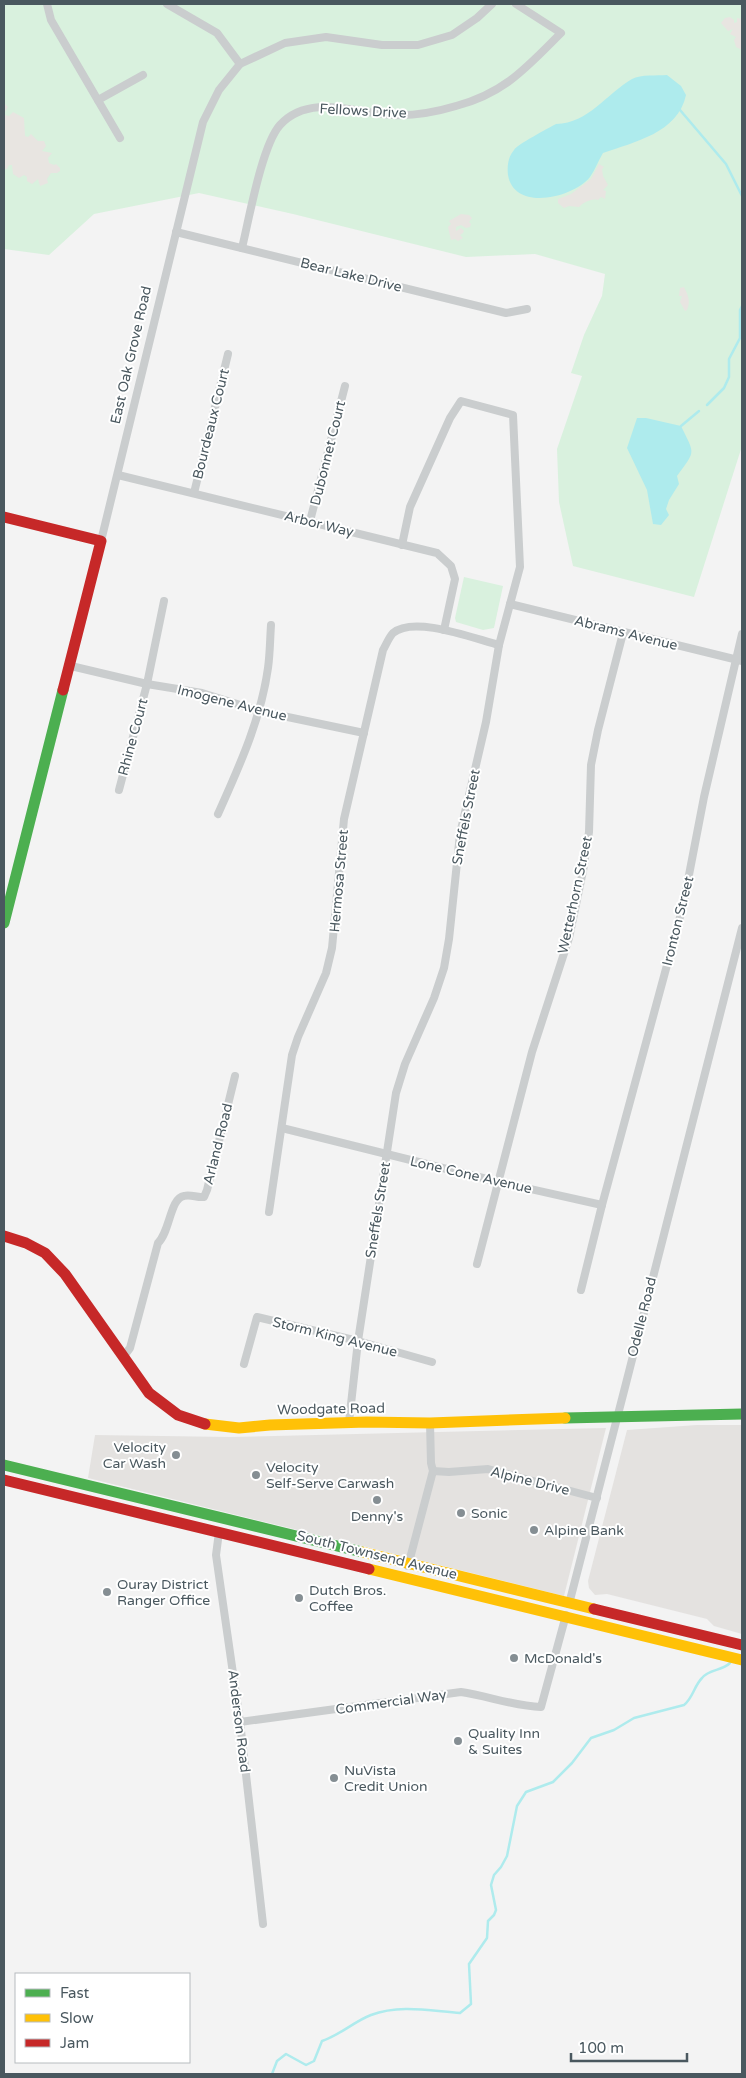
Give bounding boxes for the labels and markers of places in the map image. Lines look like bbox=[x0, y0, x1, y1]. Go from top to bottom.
place label: Velocity Car Wash bbox=[103, 1439, 166, 1472]
marker: Velocity Car Wash bbox=[170, 1449, 182, 1461]
place label: Velocity Self-Serve Carwash bbox=[266, 1459, 394, 1492]
marker: Velocity Self-Serve Carwash bbox=[250, 1469, 262, 1481]
marker: Denny's bbox=[371, 1494, 383, 1506]
place label: Sonic bbox=[471, 1505, 508, 1522]
marker: Sonic bbox=[455, 1507, 467, 1519]
place label: Denny's bbox=[351, 1508, 403, 1525]
place label: Alpine Bank bbox=[544, 1522, 624, 1539]
marker: Alpine Bank bbox=[528, 1524, 540, 1536]
place label: Ouray District Ranger Office bbox=[117, 1576, 210, 1609]
place label: Dutch Bros. Coffee bbox=[309, 1582, 386, 1615]
marker: Ouray District Ranger Office bbox=[101, 1586, 113, 1598]
marker: Dutch Bros. Coffee bbox=[293, 1592, 305, 1604]
place label: McDonald's bbox=[524, 1650, 602, 1667]
marker: McDonald's bbox=[508, 1652, 520, 1664]
place label: Quality Inn & Suites bbox=[468, 1725, 540, 1758]
marker: Quality Inn & Suites bbox=[452, 1735, 464, 1747]
place label: NuVista Credit Union bbox=[344, 1762, 427, 1795]
marker: NuVista Credit Union bbox=[328, 1772, 340, 1784]

